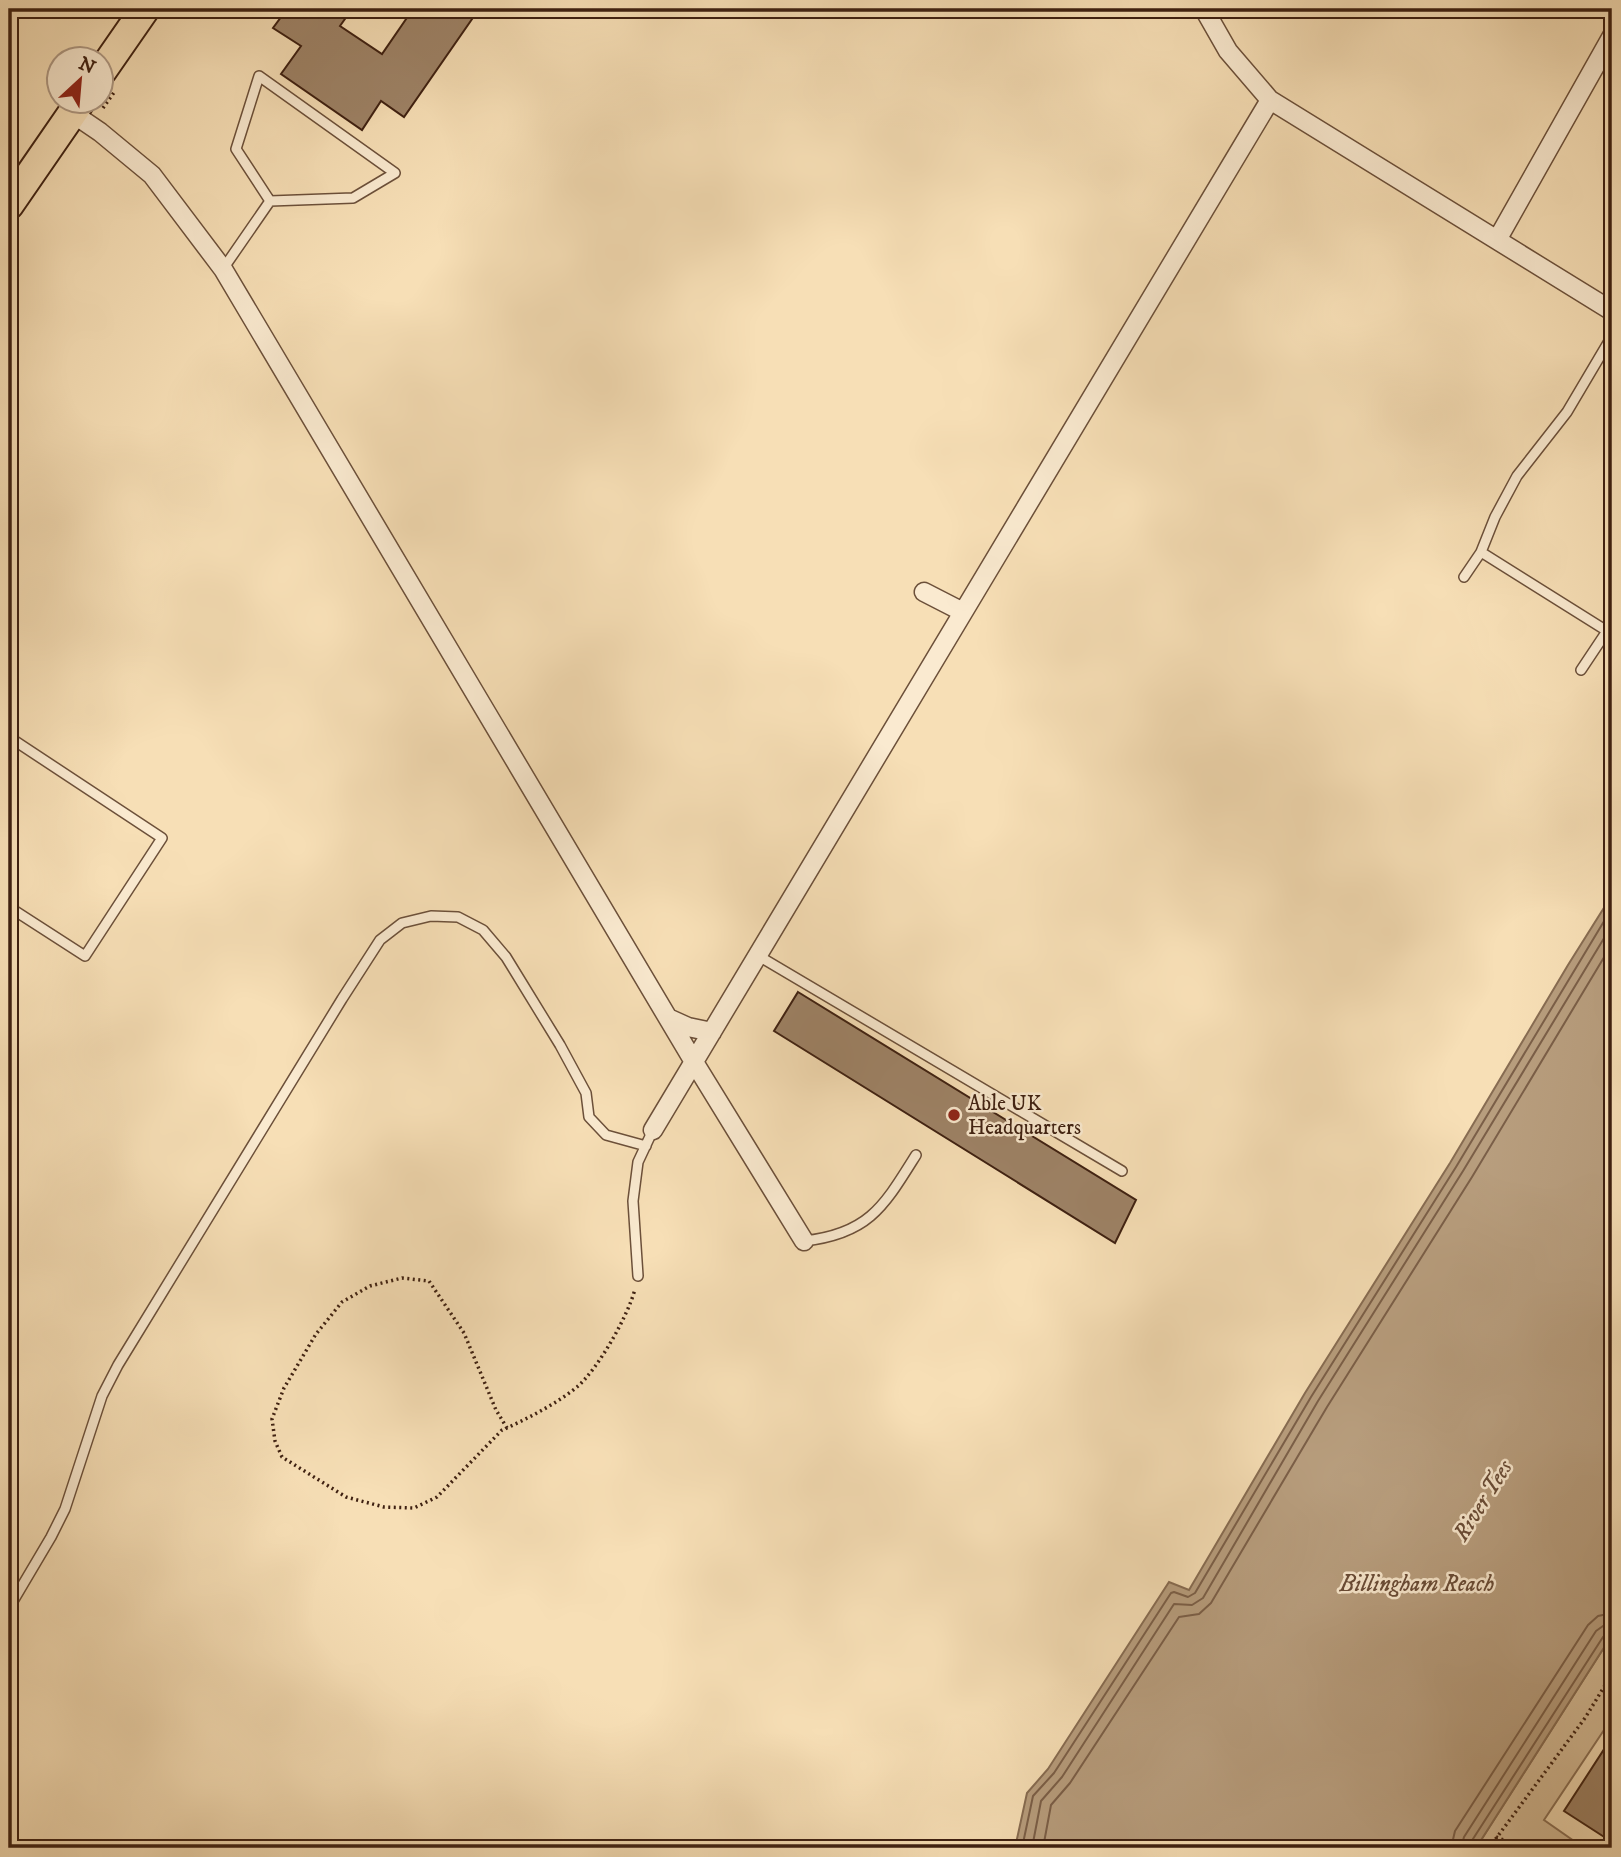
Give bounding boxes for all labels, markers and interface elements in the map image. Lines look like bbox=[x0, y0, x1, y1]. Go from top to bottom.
north arrow bbox=[46, 46, 116, 116]
text: N bbox=[75, 52, 99, 80]
place label: Able UK Headquarters bbox=[968, 1091, 1081, 1141]
marker: Able UK Headquarters bbox=[946, 1107, 962, 1123]
water label: River Tees bbox=[1447, 1454, 1520, 1547]
water label: Billingham Reach bbox=[1339, 1570, 1494, 1599]

